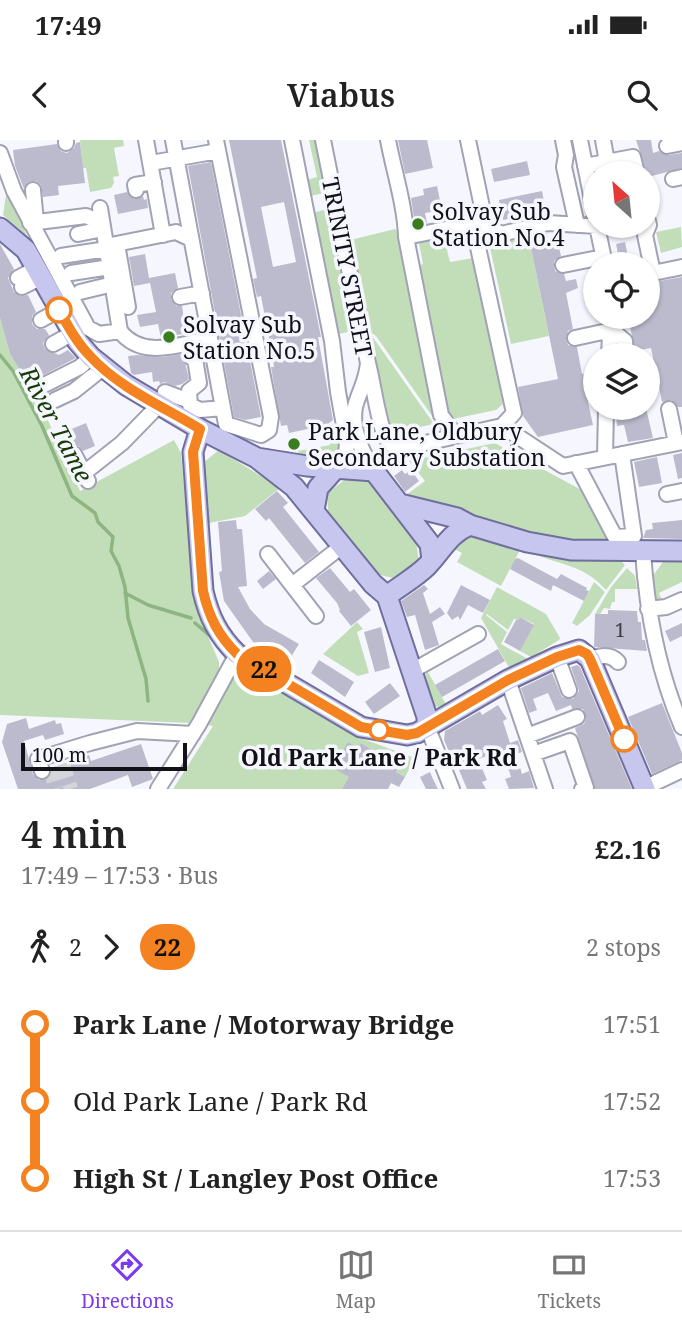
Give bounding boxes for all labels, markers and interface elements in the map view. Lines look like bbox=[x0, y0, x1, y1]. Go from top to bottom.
text: 17:49 bbox=[35, 7, 102, 43]
text: Viabus bbox=[287, 73, 395, 116]
icon: back bbox=[21, 76, 59, 114]
icon: search bbox=[623, 76, 661, 114]
north arrow bbox=[583, 161, 660, 238]
map controls bbox=[583, 161, 660, 420]
street label: TRINITY STREET bbox=[315, 175, 381, 359]
place label: Solvay Sub Station No.4 bbox=[432, 195, 565, 253]
marker: Solvay Sub Station No.4 bbox=[410, 216, 426, 232]
button: locate bbox=[583, 252, 660, 329]
unlabelled marker bbox=[46, 297, 72, 323]
place label: Solvay Sub Station No.5 bbox=[183, 308, 316, 366]
marker: Solvay Sub Station No.5 bbox=[161, 329, 177, 345]
button: layers bbox=[583, 343, 660, 420]
water label: River Tame bbox=[12, 359, 101, 488]
place label: Park Lane, Oldbury Secondary Substation bbox=[308, 415, 546, 473]
marker: Park Lane, Oldbury Secondary Substation bbox=[286, 436, 302, 452]
house number: 1 bbox=[615, 617, 625, 643]
line badge: 22 bbox=[232, 646, 296, 692]
text: 22 bbox=[250, 652, 278, 685]
marker: Old Park Lane / Park Rd bbox=[369, 720, 389, 740]
unlabelled marker bbox=[611, 726, 637, 752]
scale bar bbox=[21, 740, 187, 772]
place label: Old Park Lane / Park Rd bbox=[241, 741, 517, 773]
text: 100 m bbox=[32, 742, 87, 768]
text: 4 min bbox=[21, 807, 127, 859]
text: £2.16 bbox=[595, 831, 661, 867]
text: 17:49 – 17:53 · Bus bbox=[21, 859, 218, 891]
icon: walk bbox=[21, 928, 59, 966]
icon: forward bbox=[92, 928, 130, 966]
text: 22 bbox=[154, 930, 181, 963]
text: 2 bbox=[69, 931, 82, 963]
text: 2 stops bbox=[586, 931, 661, 963]
text: Park Lane / Motorway Bridge bbox=[73, 1006, 454, 1042]
text: 17:51 bbox=[603, 1008, 661, 1040]
text: Old Park Lane / Park Rd bbox=[73, 1083, 368, 1119]
text: 17:52 bbox=[603, 1085, 661, 1117]
text: High St / Langley Post Office bbox=[73, 1160, 438, 1196]
text: 17:53 bbox=[603, 1162, 661, 1194]
tab: Directions bbox=[81, 1246, 174, 1314]
tab: Map bbox=[336, 1246, 376, 1314]
tab: Tickets bbox=[538, 1246, 601, 1314]

